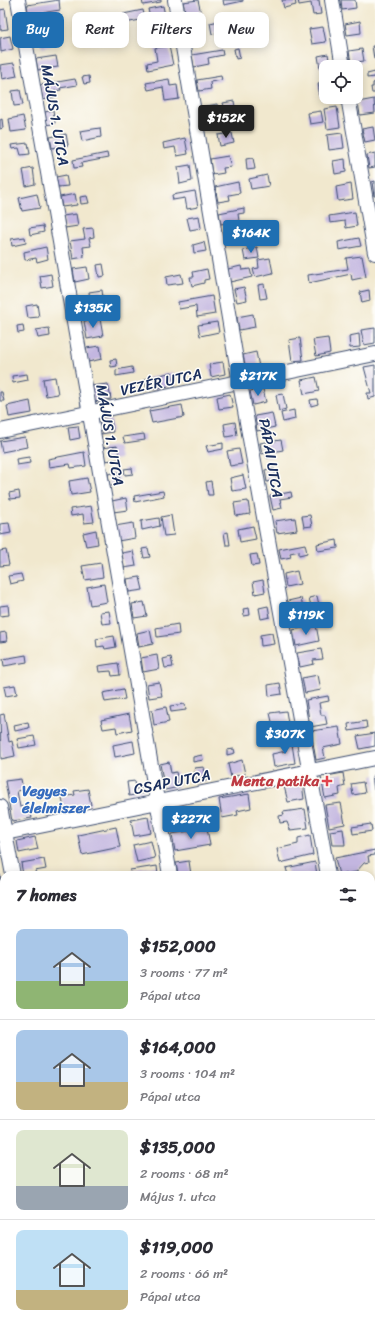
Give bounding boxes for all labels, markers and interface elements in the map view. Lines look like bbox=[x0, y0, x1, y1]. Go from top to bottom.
chip: Buy bbox=[12, 12, 64, 48]
chip: Rent bbox=[72, 12, 129, 48]
chip: Filters bbox=[137, 12, 206, 48]
chip: New bbox=[214, 12, 269, 48]
map controls bbox=[319, 60, 363, 104]
button: locate bbox=[319, 60, 363, 104]
street label: MÁJUS 1. UTCA bbox=[33, 62, 77, 168]
pin: $152K bbox=[198, 105, 254, 139]
text: $152K bbox=[207, 106, 245, 129]
pin: $164K bbox=[223, 220, 279, 254]
text: $164K bbox=[232, 221, 270, 244]
pin: $135K bbox=[65, 295, 121, 329]
text: $135K bbox=[74, 296, 112, 319]
street label: VEZÉR UTCA bbox=[118, 361, 204, 403]
pin: $217K bbox=[230, 363, 286, 397]
text: $217K bbox=[239, 364, 277, 387]
street label: MÁJUS 1. UTCA bbox=[88, 382, 132, 488]
street label: PÁPAI UTCA bbox=[251, 416, 291, 500]
pin: $119K bbox=[278, 602, 334, 636]
text: $119K bbox=[288, 603, 324, 626]
pin: $307K bbox=[257, 721, 313, 755]
text: $307K bbox=[265, 722, 305, 745]
street label: CSAP UTCA bbox=[131, 762, 213, 802]
place label: Menta patika bbox=[230, 768, 319, 794]
marker: Menta patika bbox=[322, 776, 332, 786]
place label: Vegyes élelmiszer bbox=[21, 778, 91, 821]
marker: Vegyes élelmiszer bbox=[9, 795, 19, 805]
pin: $227K bbox=[163, 806, 219, 840]
text: $227K bbox=[171, 807, 211, 830]
text: 7 homes bbox=[16, 880, 76, 910]
icon: filters bbox=[337, 884, 359, 906]
text: $152,000 bbox=[140, 931, 216, 961]
icon: home bbox=[48, 945, 96, 993]
text: 3 rooms · 77 m² bbox=[140, 961, 228, 984]
text: Pápai utca bbox=[140, 984, 200, 1007]
text: $164,000 bbox=[140, 1032, 216, 1062]
icon: home bbox=[48, 1046, 96, 1094]
text: 3 rooms · 104 m² bbox=[140, 1062, 235, 1085]
text: Pápai utca bbox=[140, 1085, 200, 1108]
text: $135,000 bbox=[140, 1132, 215, 1162]
icon: home bbox=[48, 1146, 96, 1194]
text: 2 rooms · 68 m² bbox=[140, 1162, 229, 1185]
text: Május 1. utca bbox=[140, 1185, 216, 1208]
text: $119,000 bbox=[140, 1232, 213, 1262]
icon: home bbox=[48, 1246, 96, 1294]
text: 2 rooms · 66 m² bbox=[140, 1262, 228, 1285]
text: Pápai utca bbox=[140, 1285, 200, 1308]

